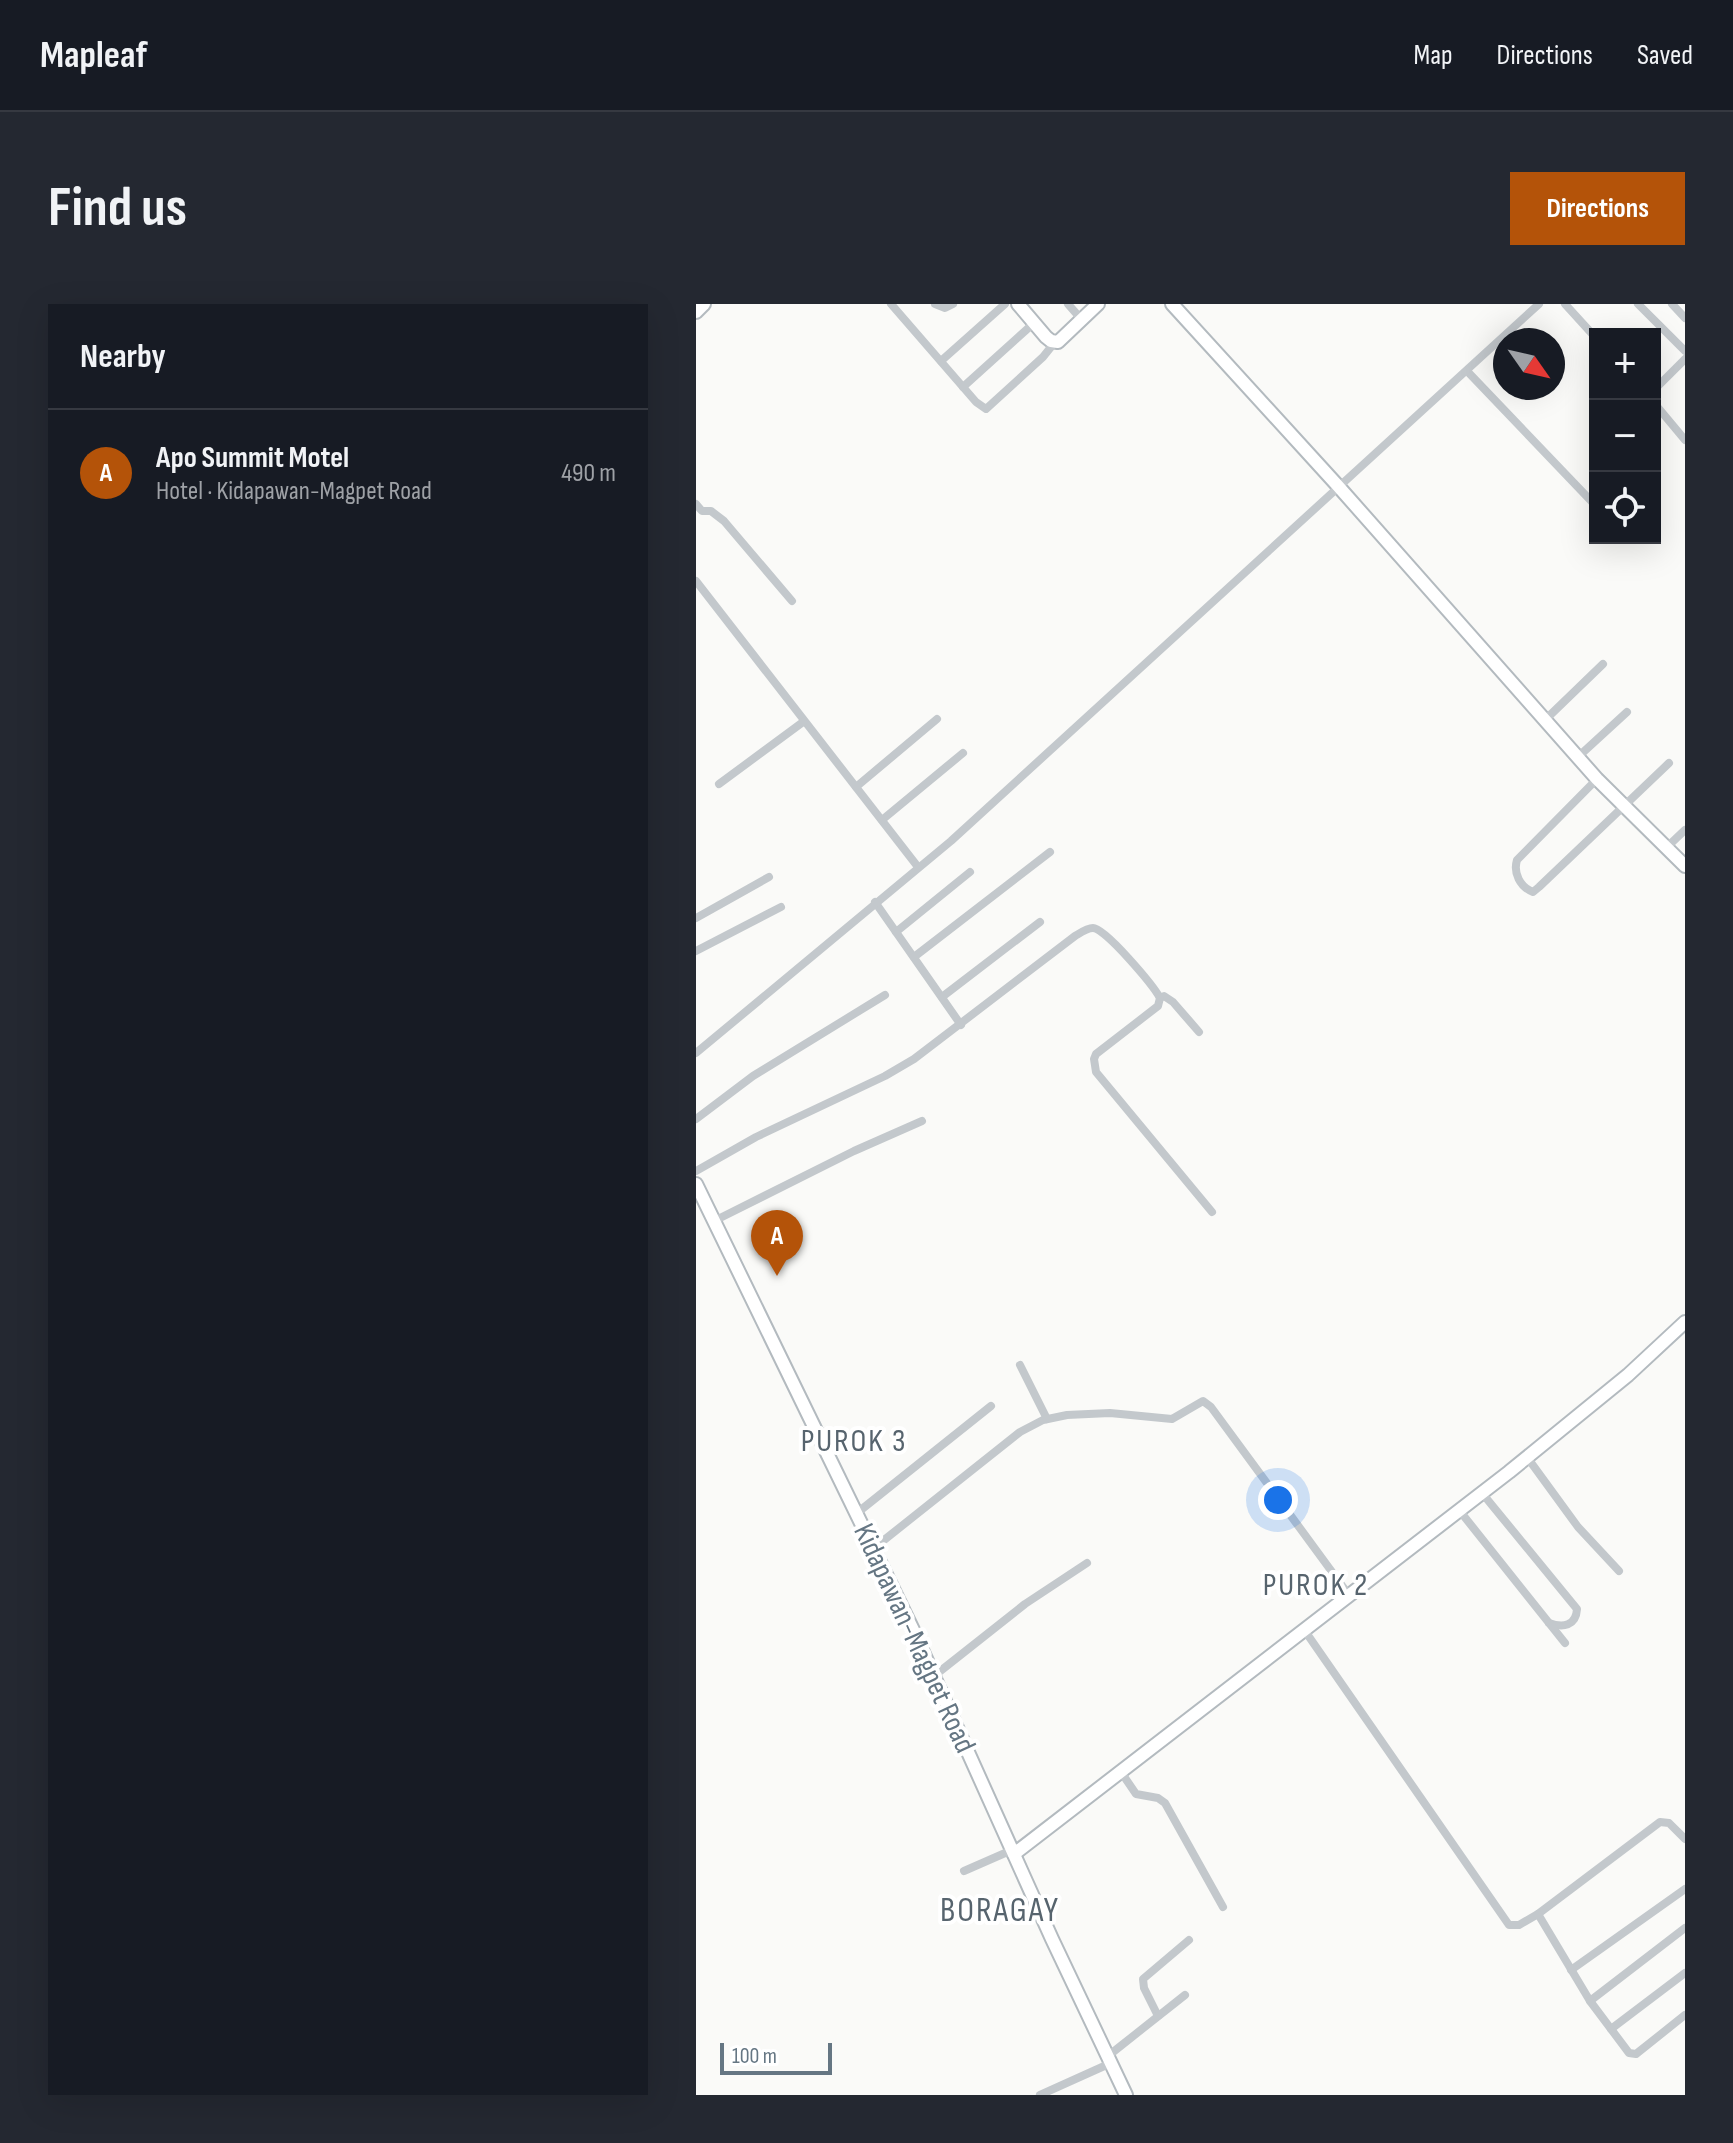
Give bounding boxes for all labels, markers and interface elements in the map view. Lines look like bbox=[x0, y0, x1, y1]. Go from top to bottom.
text: Mapleaf bbox=[40, 33, 147, 78]
text: Map bbox=[1414, 39, 1453, 72]
text: Directions bbox=[1497, 39, 1593, 72]
text: Saved bbox=[1637, 39, 1693, 72]
button: Directions bbox=[1510, 172, 1685, 245]
text: Find us bbox=[48, 175, 187, 242]
north arrow bbox=[1493, 328, 1565, 400]
map controls bbox=[1589, 328, 1661, 544]
button: + bbox=[1589, 328, 1661, 400]
text: Nearby bbox=[80, 336, 166, 377]
button: − bbox=[1589, 400, 1661, 472]
text: Apo Summit Motel bbox=[156, 440, 349, 476]
text: A bbox=[100, 458, 112, 489]
text: 490 m bbox=[561, 458, 616, 489]
button: locate bbox=[1589, 472, 1661, 544]
text: Hotel · Kidapawan-Magpet Road bbox=[156, 476, 432, 507]
pin: A bbox=[751, 1210, 803, 1276]
district label: PUROK 3 bbox=[801, 1422, 907, 1461]
your location bbox=[1258, 1480, 1298, 1520]
street label: Kidapawan-Magpet Road bbox=[845, 1518, 983, 1759]
district label: PUROK 2 bbox=[1263, 1566, 1369, 1605]
district label: BORAGAY bbox=[940, 1890, 1060, 1931]
scale bar bbox=[720, 2039, 832, 2075]
text: 100 m bbox=[732, 2043, 777, 2070]

